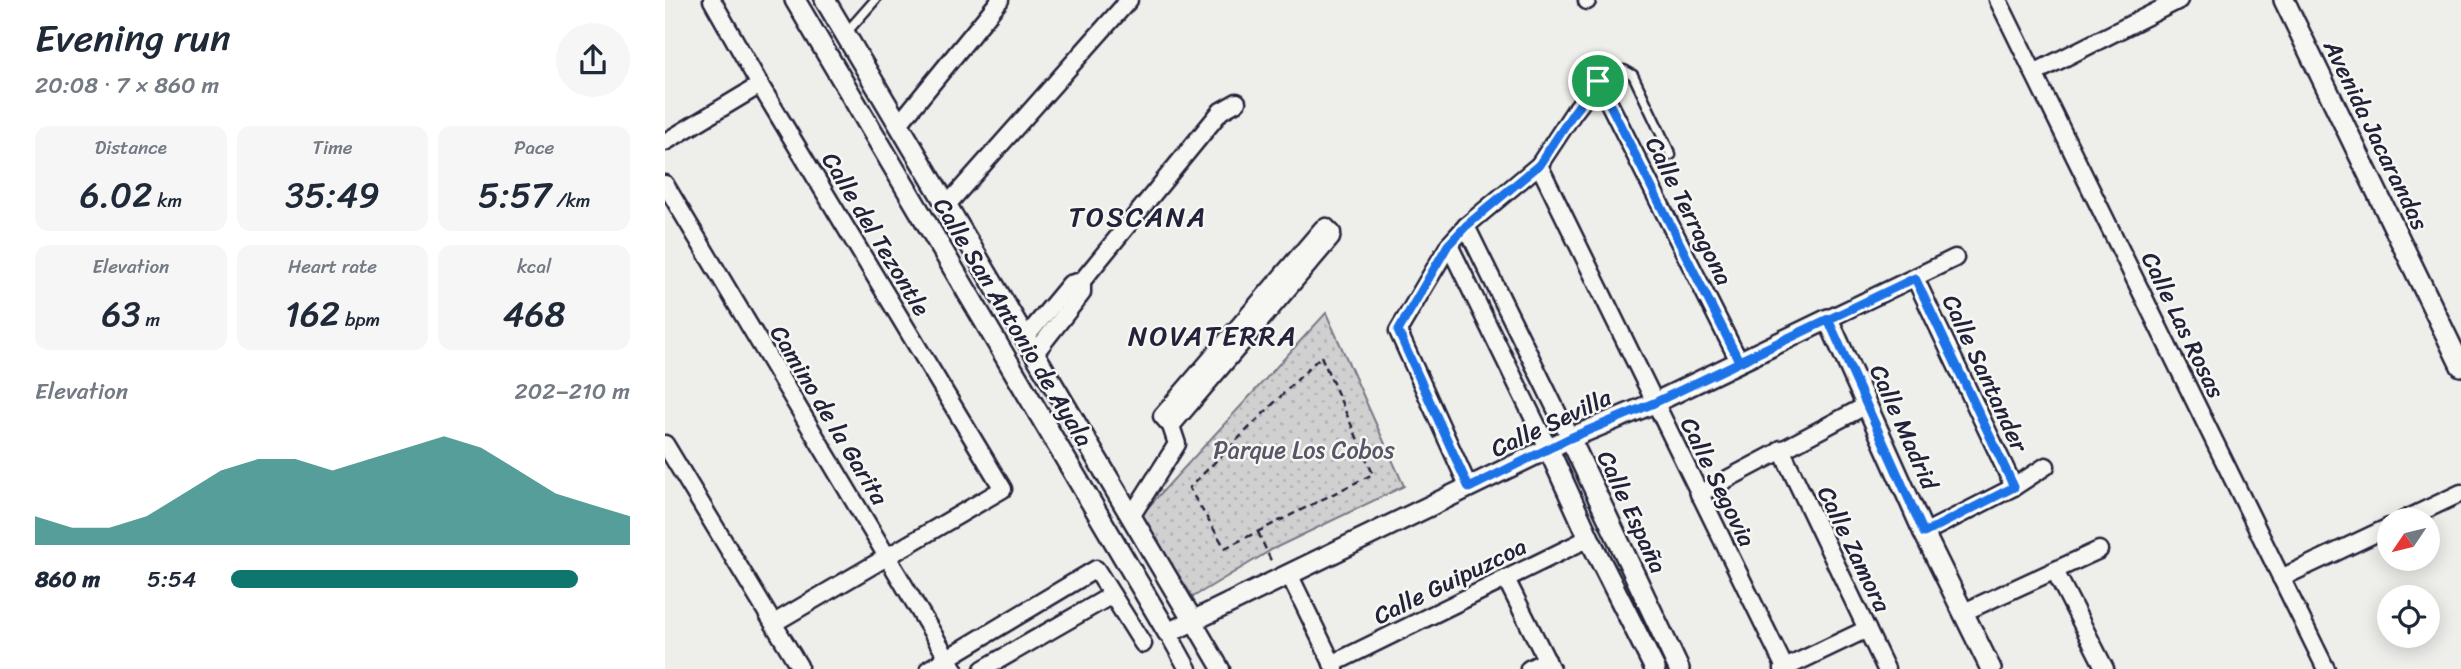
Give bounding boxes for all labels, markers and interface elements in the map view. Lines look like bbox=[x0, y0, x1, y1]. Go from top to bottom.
text: Evening run bbox=[35, 5, 231, 72]
button: share bbox=[556, 23, 630, 97]
street label: Avenida Jacarandas bbox=[2311, 32, 2440, 238]
pin bbox=[1568, 51, 1628, 111]
icon: arrive bbox=[1579, 62, 1617, 100]
text: 20:08 · 7 × 860 m bbox=[35, 65, 219, 106]
street label: Calle Terragona bbox=[1633, 129, 1745, 293]
text: Distance bbox=[95, 131, 167, 164]
text: Time bbox=[312, 131, 353, 164]
text: Pace bbox=[514, 131, 554, 164]
street label: Calle del Tezontle bbox=[810, 144, 942, 325]
text: 6.02 bbox=[80, 164, 152, 226]
text: 35:49 bbox=[285, 164, 380, 226]
text: 5:57 bbox=[478, 164, 551, 226]
text: km bbox=[152, 184, 182, 217]
text: /km bbox=[551, 184, 590, 217]
street label: Calle San Antonio de Ayala bbox=[922, 189, 1104, 455]
district label: TOSCANA bbox=[1069, 192, 1207, 241]
street label: Calle Las Rosas bbox=[2129, 244, 2237, 406]
text: Elevation bbox=[92, 250, 169, 283]
text: Heart rate bbox=[288, 250, 377, 283]
text: kcal bbox=[517, 250, 551, 283]
text: 63 bbox=[102, 283, 141, 345]
text: 162 bbox=[285, 283, 340, 345]
text: 468 bbox=[503, 283, 566, 345]
street label: Calle Santander bbox=[1930, 287, 2041, 461]
text: m bbox=[141, 303, 160, 336]
text: bpm bbox=[340, 303, 380, 336]
district label: NOVATERRA bbox=[1128, 311, 1298, 360]
street label: Camino de la Garita bbox=[758, 316, 900, 514]
street label: Calle Madrid bbox=[1858, 357, 1951, 498]
text: Elevation bbox=[35, 371, 128, 412]
text: 202–210 m bbox=[515, 371, 630, 412]
street label: Calle Sevilla bbox=[1483, 376, 1619, 469]
street label: Calle Segovia bbox=[1668, 410, 1768, 554]
park label: Parque Los Cobos bbox=[1213, 429, 1395, 471]
street label: Calle España bbox=[1585, 443, 1679, 581]
street label: Calle Zamora bbox=[1805, 478, 1903, 620]
north arrow bbox=[2377, 508, 2439, 570]
map controls bbox=[2377, 508, 2440, 648]
street label: Calle Guipuzcoa bbox=[1366, 526, 1534, 636]
text: 860 m bbox=[35, 559, 100, 600]
text: 5:54 bbox=[147, 559, 196, 600]
button: locate bbox=[2377, 585, 2440, 648]

